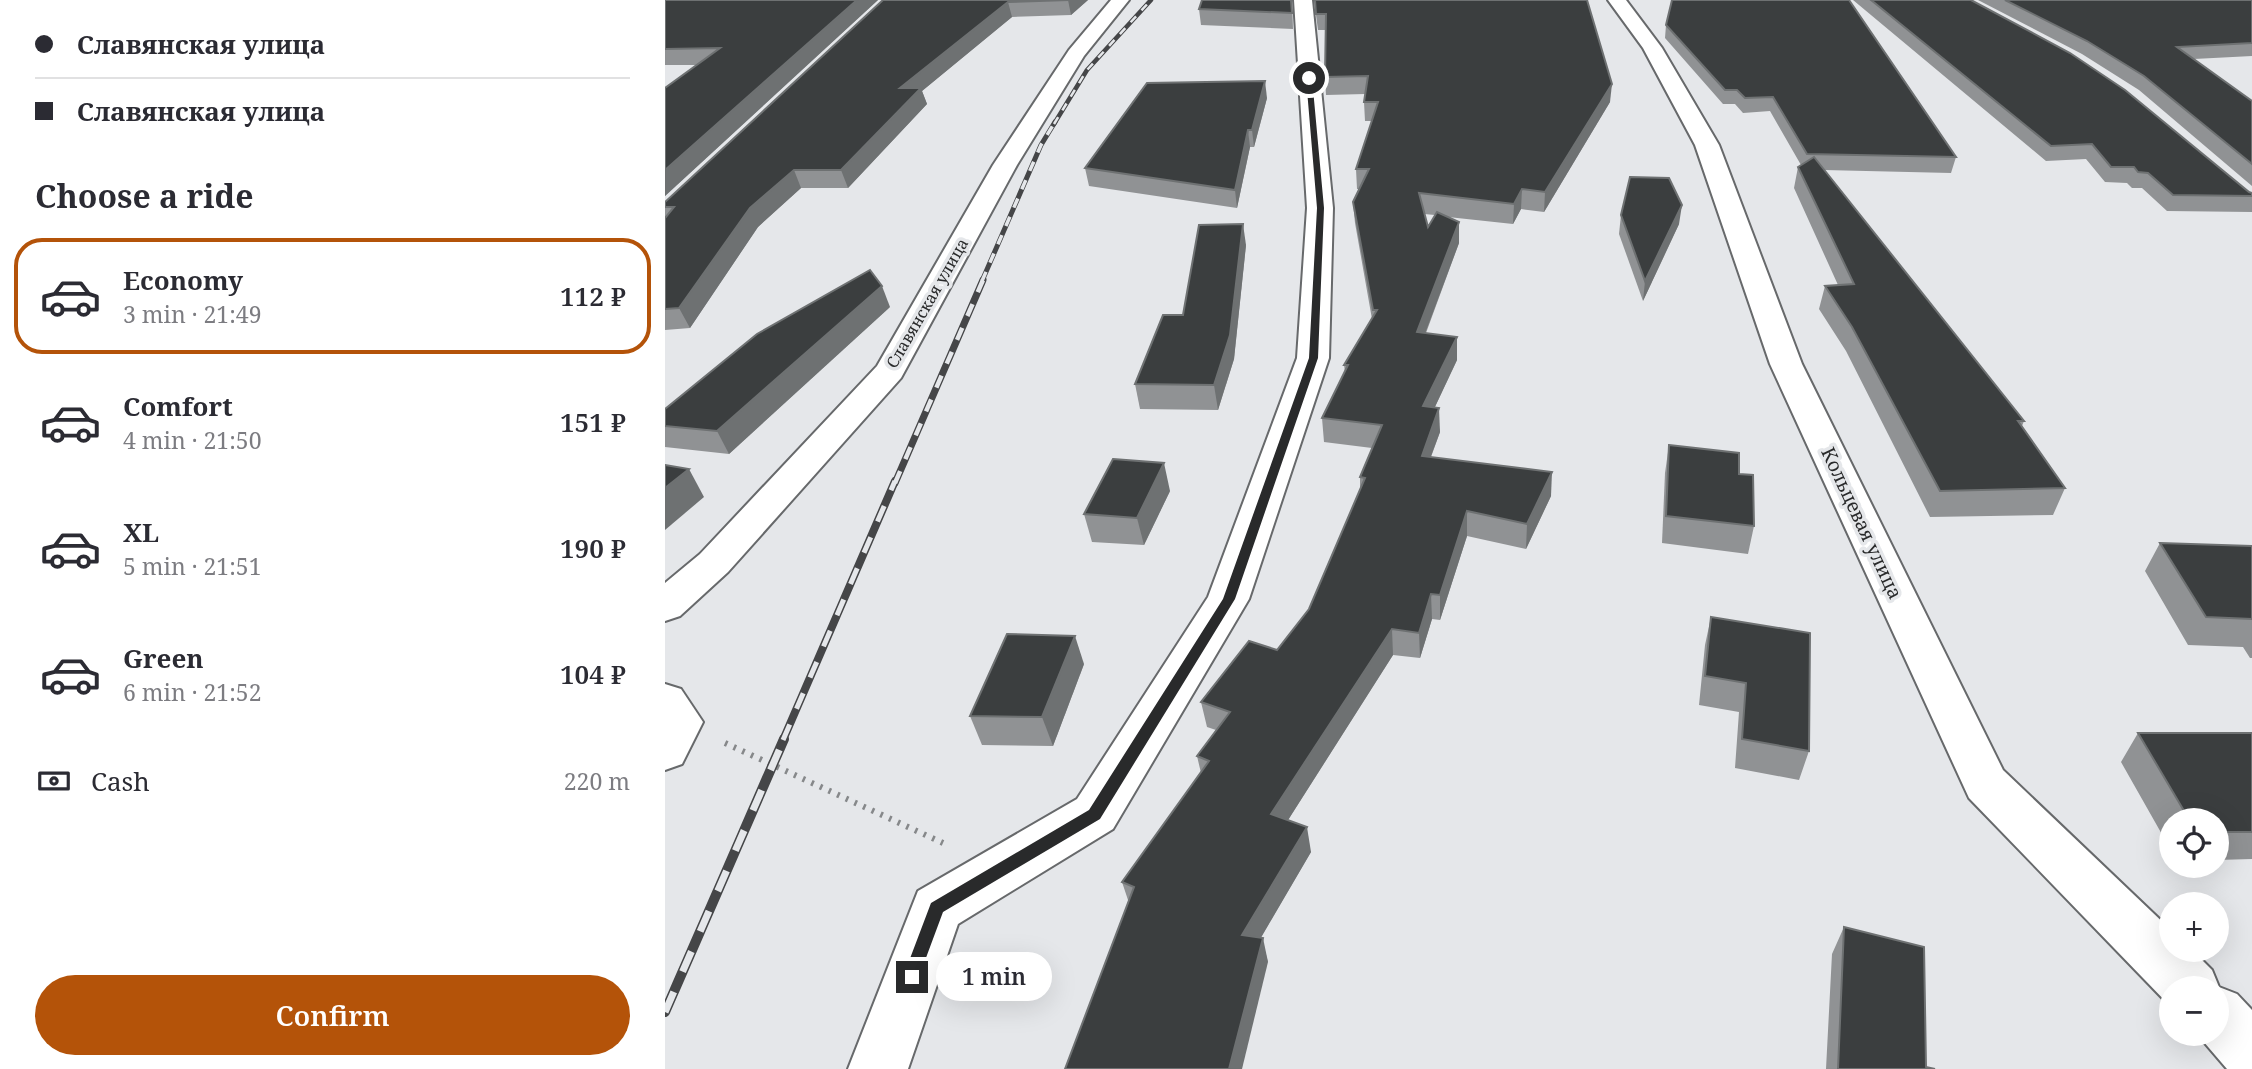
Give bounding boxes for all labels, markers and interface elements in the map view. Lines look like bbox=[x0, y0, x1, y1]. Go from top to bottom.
text: Славянская улица bbox=[77, 26, 325, 62]
route start bbox=[1293, 62, 1325, 94]
text: Славянская улица bbox=[77, 93, 325, 129]
text: Choose a ride bbox=[35, 174, 254, 217]
street label: Славянская улица bbox=[881, 234, 973, 372]
text: Economy bbox=[123, 262, 243, 298]
icon: car bbox=[39, 265, 102, 328]
text: 112 ₽ bbox=[560, 278, 626, 314]
text: 3 min · 21:49 bbox=[123, 298, 261, 330]
text: Comfort bbox=[123, 388, 233, 424]
icon: car bbox=[39, 391, 102, 454]
text: 151 ₽ bbox=[560, 404, 626, 440]
text: 4 min · 21:50 bbox=[123, 424, 261, 456]
street label: Кольцевая улица bbox=[1815, 443, 1909, 603]
text: XL bbox=[123, 514, 159, 550]
icon: car bbox=[39, 517, 102, 580]
text: 190 ₽ bbox=[560, 530, 626, 566]
text: 5 min · 21:51 bbox=[123, 550, 261, 582]
text: Green bbox=[123, 640, 204, 676]
icon: car bbox=[39, 643, 102, 706]
text: 104 ₽ bbox=[560, 656, 626, 692]
text: 6 min · 21:52 bbox=[123, 676, 261, 708]
icon: cash bbox=[35, 762, 73, 800]
text: Cash bbox=[91, 763, 150, 799]
text: 220 m bbox=[564, 765, 630, 797]
map controls bbox=[2159, 808, 2229, 1046]
button: locate bbox=[2159, 808, 2229, 878]
button: + bbox=[2159, 892, 2229, 962]
callout: 1 min bbox=[937, 953, 1052, 1002]
text: 1 min bbox=[962, 960, 1026, 992]
route end bbox=[896, 961, 928, 993]
button: Confirm bbox=[35, 975, 630, 1055]
button: − bbox=[2159, 976, 2229, 1046]

